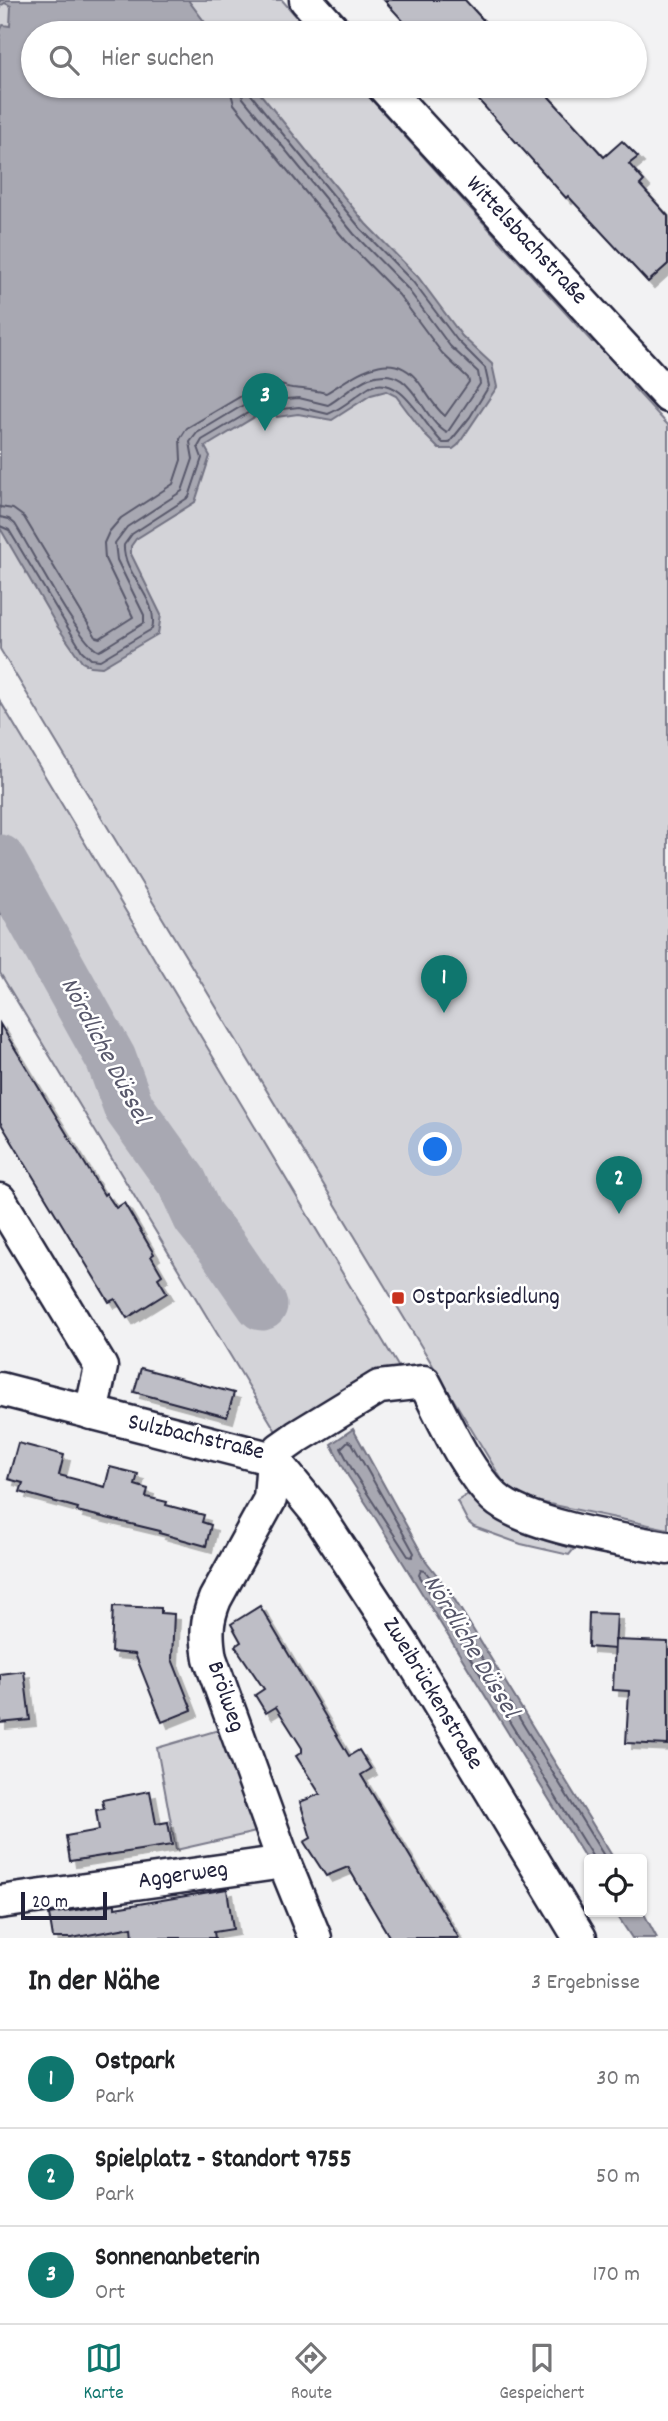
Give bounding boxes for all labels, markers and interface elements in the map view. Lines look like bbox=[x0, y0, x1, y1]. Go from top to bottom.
search box bbox=[21, 21, 647, 98]
icon: search bbox=[45, 41, 83, 79]
text: Hier suchen bbox=[101, 41, 214, 78]
street label: Wittelsbachstraße bbox=[457, 169, 595, 313]
pin: 3 bbox=[242, 373, 288, 431]
pin: 1 bbox=[421, 955, 467, 1013]
water label: Nördliche Düssel bbox=[50, 971, 159, 1132]
your location bbox=[418, 1132, 452, 1166]
pin: 2 bbox=[596, 1156, 642, 1214]
place label: Ostparksiedlung bbox=[412, 1281, 560, 1315]
marker: Ostparksiedlung bbox=[390, 1290, 406, 1306]
street label: Sulzbachstraße bbox=[124, 1406, 268, 1470]
water label: Nördliche Düssel bbox=[413, 1568, 528, 1727]
street label: Zweibrückenstraße bbox=[373, 1611, 491, 1777]
street label: Brölweg bbox=[197, 1657, 253, 1737]
street label: Aggerweg bbox=[136, 1853, 230, 1899]
map controls bbox=[584, 1854, 647, 1917]
button: locate bbox=[584, 1854, 647, 1917]
scale bar bbox=[21, 1889, 107, 1921]
text: 20 m bbox=[32, 1890, 68, 1917]
text: In der Nähe bbox=[28, 1962, 160, 2005]
text: 3 Ergebnisse bbox=[531, 1967, 640, 2000]
text: Ostpark bbox=[95, 2044, 175, 2081]
text: 1 bbox=[48, 2063, 54, 2096]
text: 30 m bbox=[596, 2063, 640, 2096]
text: Park bbox=[95, 2081, 134, 2114]
text: Spielplatz - Standort 9755 bbox=[95, 2142, 352, 2179]
text: 2 bbox=[46, 2161, 56, 2194]
text: 50 m bbox=[596, 2161, 640, 2194]
text: Park bbox=[95, 2179, 134, 2212]
text: Sonnenanbeterin bbox=[95, 2240, 260, 2277]
text: 3 bbox=[46, 2259, 56, 2292]
text: 170 m bbox=[593, 2259, 640, 2292]
text: Ort bbox=[95, 2277, 125, 2310]
tab: Karte bbox=[84, 2339, 124, 2408]
tab: Route bbox=[291, 2339, 332, 2408]
tab: Gespeichert bbox=[499, 2339, 584, 2408]

